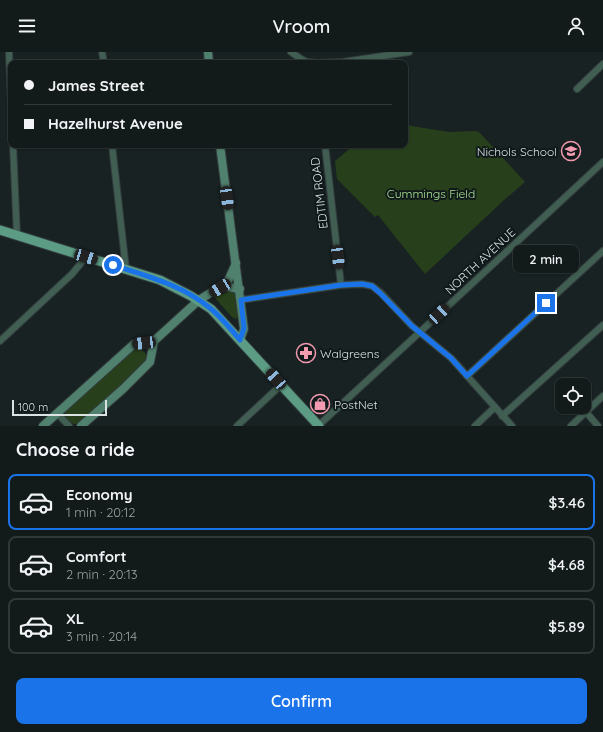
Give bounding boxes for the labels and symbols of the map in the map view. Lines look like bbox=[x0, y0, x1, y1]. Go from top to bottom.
school or university icon: Nichols School bbox=[560, 140, 582, 162]
place label: Nichols School bbox=[477, 144, 557, 159]
street label: EDTIM ROAD bbox=[307, 156, 331, 230]
car bbox=[219, 185, 235, 211]
park label: Cummings Field bbox=[387, 186, 475, 201]
street label: NORTH AVENUE bbox=[442, 225, 518, 297]
car bbox=[331, 244, 345, 270]
callout: 2 min bbox=[513, 245, 579, 273]
car bbox=[73, 248, 99, 266]
route start bbox=[104, 256, 122, 274]
car bbox=[207, 277, 233, 299]
route end bbox=[537, 294, 555, 312]
car bbox=[426, 301, 452, 327]
car bbox=[131, 336, 157, 350]
pharmacy icon: Walgreens bbox=[295, 342, 317, 364]
place label: Walgreens bbox=[320, 346, 380, 361]
car bbox=[264, 366, 288, 392]
shop icon: PostNet bbox=[309, 393, 331, 415]
place label: PostNet bbox=[334, 397, 378, 412]
scale bar bbox=[12, 398, 107, 417]

